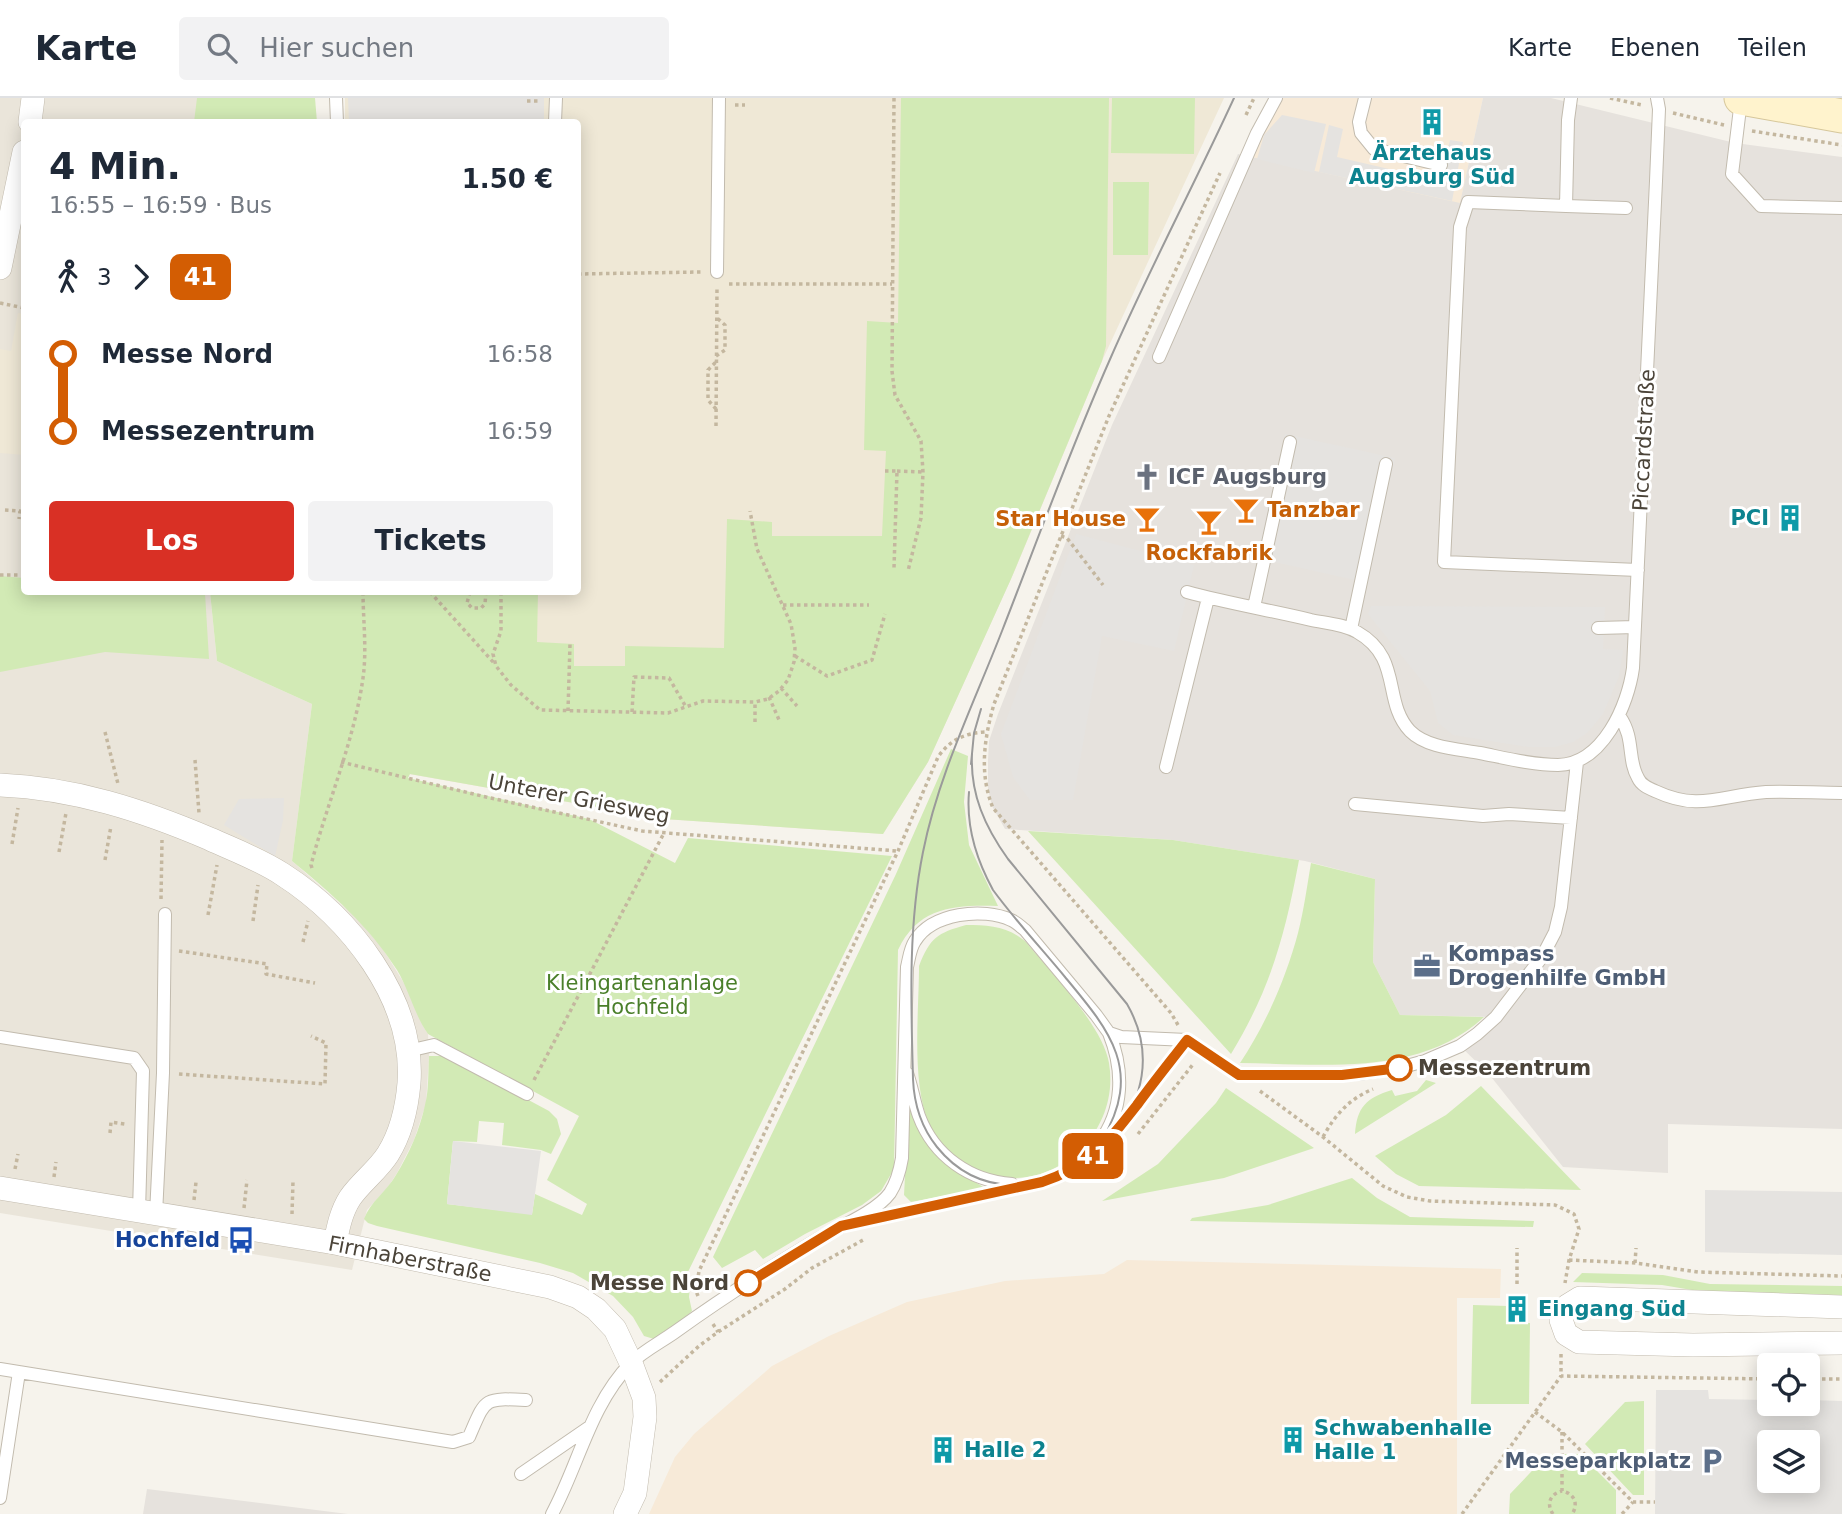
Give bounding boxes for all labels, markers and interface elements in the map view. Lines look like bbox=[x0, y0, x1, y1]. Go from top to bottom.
search box bbox=[179, 17, 669, 80]
text: Karte bbox=[35, 29, 137, 68]
icon: search bbox=[203, 29, 241, 67]
text: Hier suchen bbox=[259, 33, 414, 63]
text: Karte bbox=[1508, 34, 1572, 62]
text: Ebenen bbox=[1610, 34, 1700, 62]
text: Teilen bbox=[1738, 34, 1807, 62]
building icon: Ärztehaus Augsburg Süd bbox=[1417, 107, 1447, 137]
place label: Ärztehaus Augsburg Süd bbox=[1349, 140, 1515, 189]
text: 4 Min. bbox=[49, 144, 181, 188]
text: 1.50 € bbox=[462, 164, 553, 194]
text: 16:55 – 16:59 · Bus bbox=[49, 192, 272, 218]
icon: walk bbox=[49, 258, 87, 296]
icon: forward bbox=[122, 258, 160, 296]
text: 41 bbox=[184, 263, 217, 291]
text: 3 bbox=[97, 264, 112, 290]
text: Messe Nord bbox=[101, 339, 273, 369]
text: 16:58 bbox=[487, 341, 553, 367]
street label: Piccardstraße bbox=[1628, 368, 1660, 512]
text: Messezentrum bbox=[101, 416, 315, 446]
text: 16:59 bbox=[487, 418, 553, 444]
church icon: ICF Augsburg bbox=[1132, 462, 1162, 492]
place label: ICF Augsburg bbox=[1168, 465, 1327, 489]
bar icon: Tanzbar bbox=[1231, 495, 1261, 525]
place label: Tanzbar bbox=[1267, 498, 1360, 522]
button: Los bbox=[49, 501, 294, 581]
button: Tickets bbox=[308, 501, 553, 581]
building icon: PCI bbox=[1775, 503, 1805, 533]
bar icon: Star House bbox=[1132, 504, 1162, 534]
place label: PCI bbox=[1730, 506, 1769, 530]
place label: Star House bbox=[995, 507, 1126, 531]
bar icon: Rockfabrik bbox=[1194, 507, 1224, 537]
place label: Rockfabrik bbox=[1146, 541, 1273, 565]
street label: Unterer Griesweg bbox=[486, 770, 672, 828]
place label: Kompass Drogenhilfe GmbH bbox=[1448, 942, 1666, 990]
office icon: Kompass Drogenhilfe GmbH bbox=[1412, 951, 1442, 981]
park label: Kleingartenanlage Hochfeld bbox=[546, 971, 738, 1019]
marker: Messezentrum bbox=[1386, 1055, 1412, 1081]
place label: Messezentrum bbox=[1418, 1056, 1591, 1080]
line badge: 41 bbox=[1062, 1133, 1124, 1179]
text: 41 bbox=[1076, 1142, 1110, 1170]
bus stop icon: Hochfeld bbox=[226, 1225, 256, 1255]
place label: Hochfeld bbox=[115, 1228, 220, 1252]
street label: Firnhaberstraße bbox=[326, 1231, 494, 1287]
marker: Messe Nord bbox=[735, 1270, 761, 1296]
place label: Messe Nord bbox=[590, 1271, 729, 1295]
building icon: Eingang Süd bbox=[1502, 1294, 1532, 1324]
place label: Eingang Süd bbox=[1538, 1297, 1686, 1321]
map controls bbox=[1757, 1353, 1820, 1493]
button: locate bbox=[1757, 1353, 1820, 1416]
place label: Schwabenhalle Halle 1 bbox=[1314, 1416, 1492, 1464]
building icon: Schwabenhalle Halle 1 bbox=[1278, 1425, 1308, 1455]
button: layers bbox=[1757, 1430, 1820, 1493]
building icon: Halle 2 bbox=[928, 1435, 958, 1465]
place label: Halle 2 bbox=[964, 1438, 1046, 1462]
parking icon: Messeparkplatz bbox=[1697, 1446, 1727, 1476]
place label: Messeparkplatz bbox=[1504, 1449, 1691, 1473]

